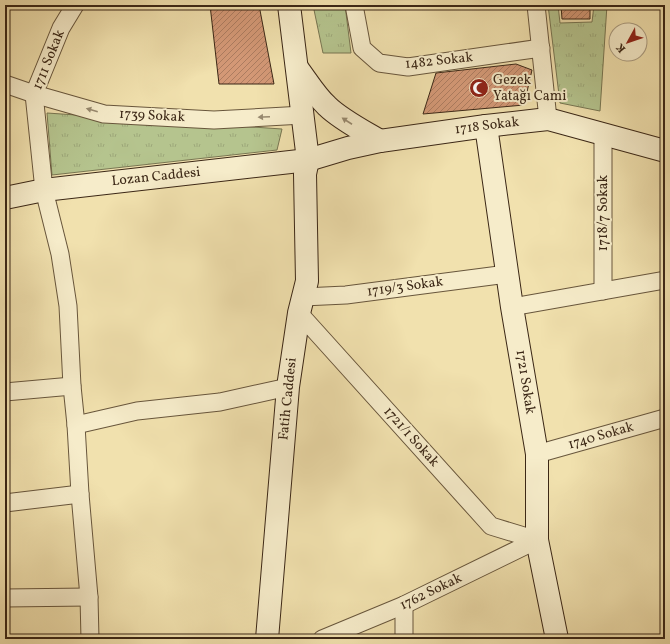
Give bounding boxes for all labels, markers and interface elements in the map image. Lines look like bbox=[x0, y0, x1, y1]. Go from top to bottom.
north arrow bbox=[608, 22, 648, 62]
street label: 1711 Sokak bbox=[28, 27, 70, 93]
text: K bbox=[613, 40, 630, 55]
street label: 1482 Sokak bbox=[404, 48, 474, 74]
place label: Gezek Yatağı Cami bbox=[493, 71, 566, 106]
mosque icon: Gezek Yatağı Cami bbox=[468, 77, 490, 99]
street label: 1739 Sokak bbox=[119, 105, 186, 127]
one-way arrow bbox=[86, 107, 98, 113]
street label: 1718 Sokak bbox=[454, 113, 521, 139]
one-way arrow bbox=[257, 114, 270, 120]
one-way arrow bbox=[341, 117, 353, 124]
street label: Lozan Caddesi bbox=[111, 163, 201, 191]
street label: 1718/7 Sokak bbox=[594, 174, 613, 251]
street label: 1719/3 Sokak bbox=[366, 272, 445, 302]
street label: 1721 Sokak bbox=[511, 348, 540, 416]
street label: Fatih Caddesi bbox=[274, 357, 302, 441]
street label: 1721/1 Sokak bbox=[379, 403, 443, 472]
street label: 1740 Sokak bbox=[566, 417, 636, 454]
street label: 1762 Sokak bbox=[397, 569, 466, 615]

